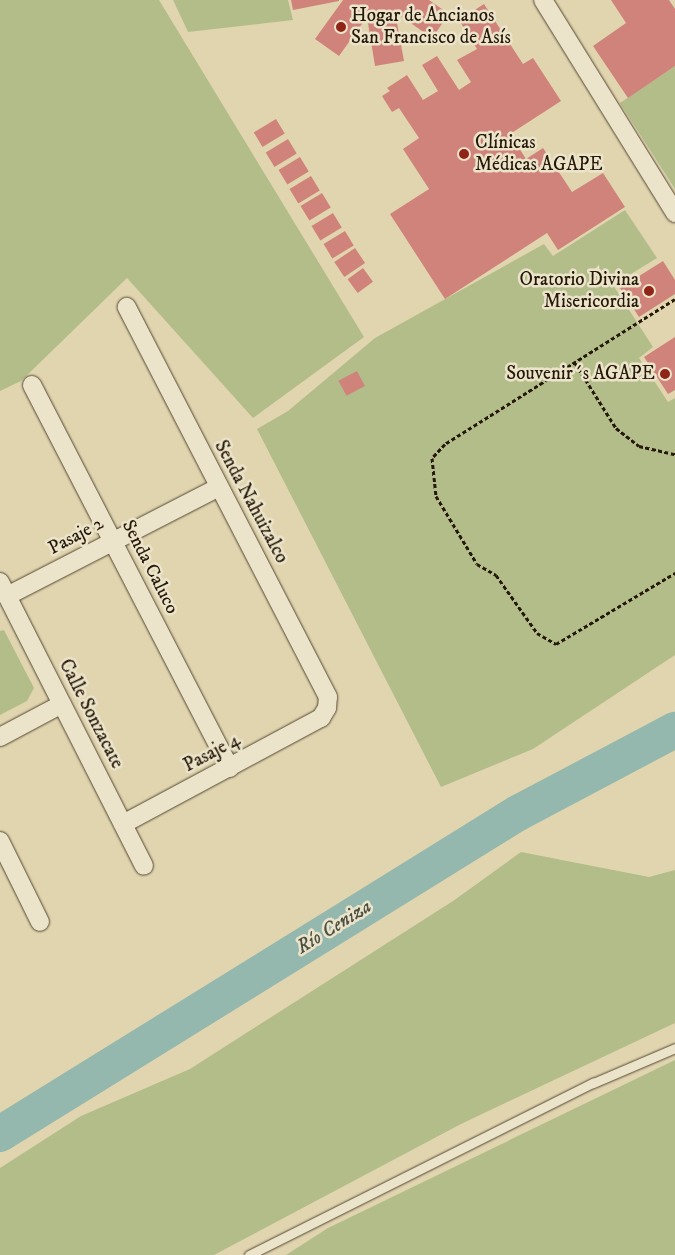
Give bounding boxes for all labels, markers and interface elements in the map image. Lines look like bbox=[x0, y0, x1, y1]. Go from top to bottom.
place label: Hogar de Ancianos San Francisco de Asís bbox=[351, 5, 511, 49]
marker: Hogar de Ancianos San Francisco de Asís bbox=[335, 21, 347, 33]
place label: Clínicas Médicas AGAPE bbox=[475, 132, 603, 176]
marker: Clínicas Médicas AGAPE bbox=[457, 147, 471, 161]
place label: Oratorio Divina Misericordia bbox=[520, 269, 639, 313]
marker: Oratorio Divina Misericordia bbox=[643, 285, 655, 297]
place label: Souvenir´s AGAPE bbox=[506, 363, 655, 385]
marker: Souvenir´s AGAPE bbox=[659, 368, 671, 380]
street label: Senda Nahuizalco bbox=[209, 437, 293, 567]
street label: Pasaje 2 bbox=[44, 512, 108, 560]
street label: Senda Caluco bbox=[117, 516, 183, 618]
street label: Calle Sonzacate bbox=[54, 656, 128, 772]
street label: Pasaje 4 bbox=[180, 729, 244, 777]
water label: Río Ceniza bbox=[292, 895, 376, 959]

